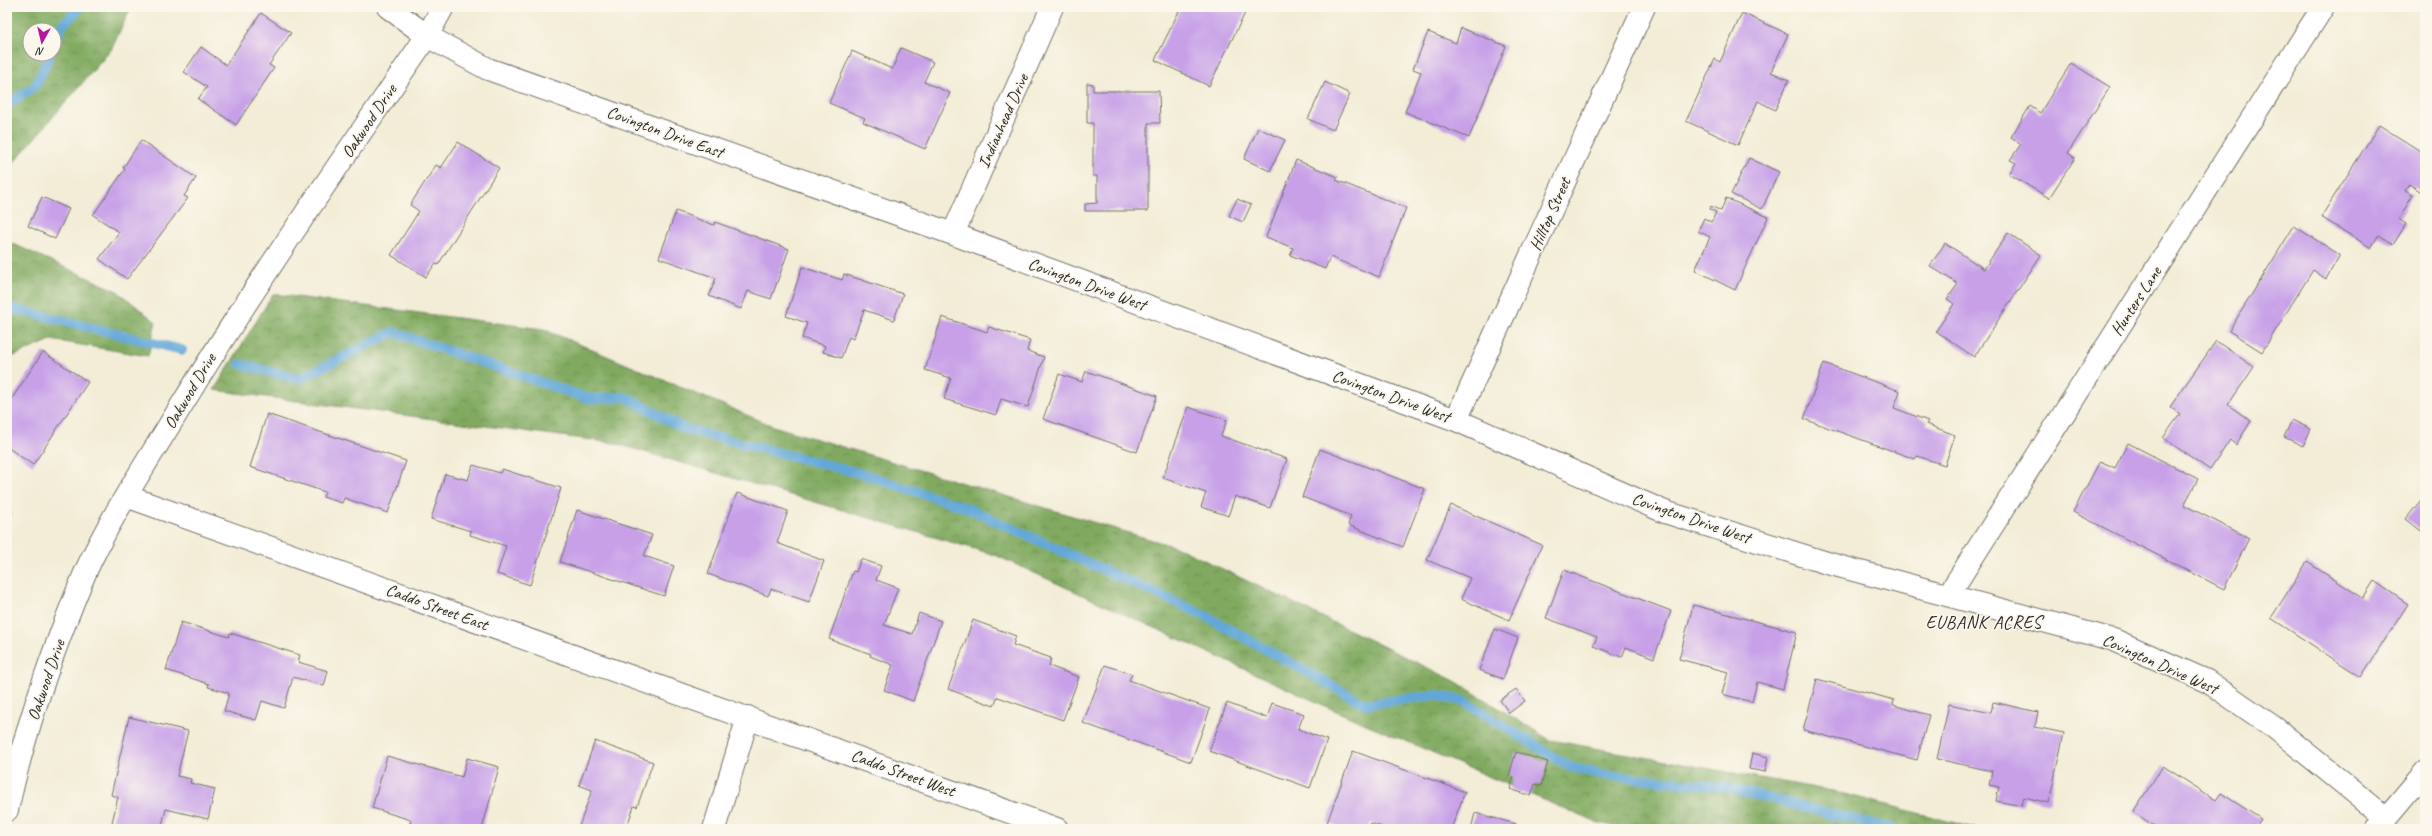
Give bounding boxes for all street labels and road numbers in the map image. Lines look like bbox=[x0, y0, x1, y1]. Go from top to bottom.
street label: Indianhead Drive bbox=[973, 69, 1034, 171]
street label: Oakwood Drive bbox=[337, 79, 402, 162]
street label: Covington Drive East bbox=[604, 101, 728, 164]
street label: Hilltop Street bbox=[1525, 172, 1576, 254]
street label: Covington Drive West bbox=[1025, 253, 1151, 316]
street label: Hunters Lane bbox=[2106, 261, 2167, 339]
street label: Oakwood Drive bbox=[159, 348, 221, 432]
street label: Covington Drive West bbox=[1329, 365, 1455, 428]
street label: Covington Drive West bbox=[1629, 488, 1755, 549]
street label: Caddo Street East bbox=[383, 579, 493, 636]
street label: Covington Drive West bbox=[2099, 629, 2223, 700]
street label: Oakwood Drive bbox=[22, 635, 70, 723]
street label: Caddo Street West bbox=[848, 745, 960, 802]

